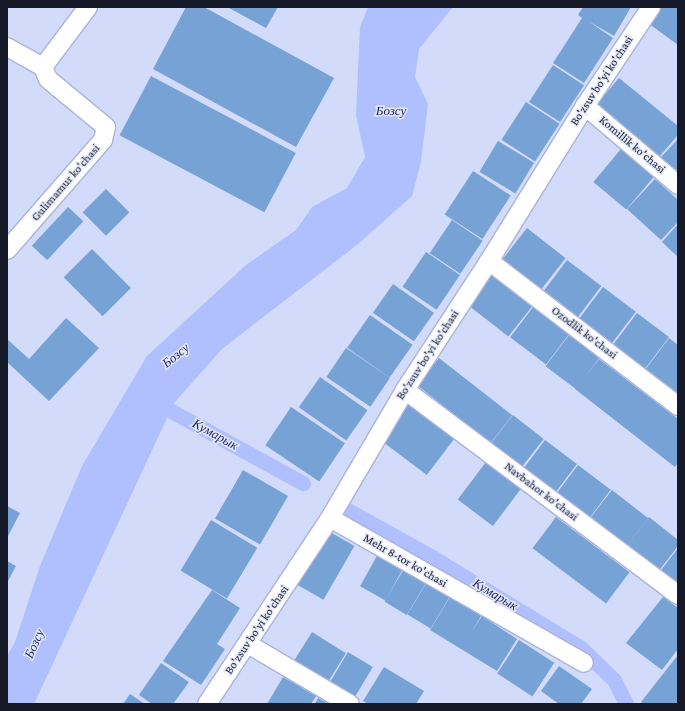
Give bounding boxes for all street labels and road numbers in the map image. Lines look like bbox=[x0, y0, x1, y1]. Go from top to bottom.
street label: Bo'zsuv bo'yi ko'chasi bbox=[568, 33, 636, 129]
street label: Komillik ko'chasi bbox=[596, 113, 668, 177]
street label: Gulimamur ko'chasi bbox=[29, 142, 103, 224]
street label: Ozodlik ko'chasi bbox=[548, 304, 620, 362]
street label: Bo'zsuv bo'yi ko'chasi bbox=[394, 307, 462, 403]
street label: Navbahor ko'chasi bbox=[501, 460, 581, 524]
street label: Mehr 8-tor ko'chasi bbox=[360, 531, 450, 591]
street label: Bo'zsuv bo'yi ko'chasi bbox=[222, 583, 292, 677]

